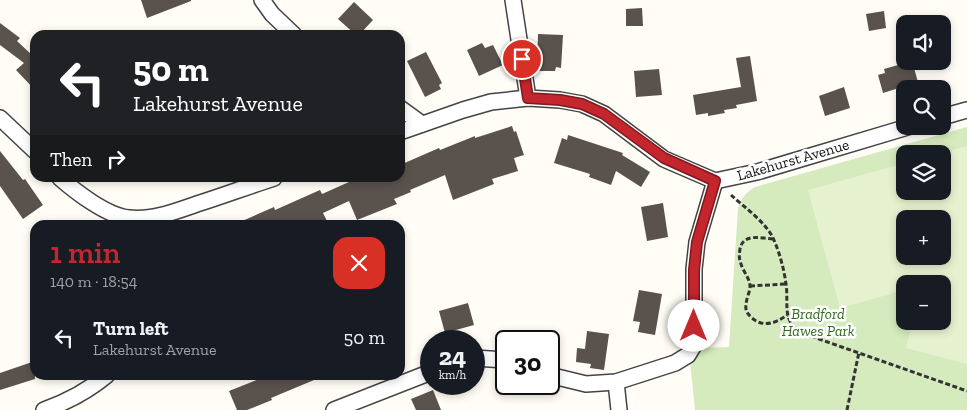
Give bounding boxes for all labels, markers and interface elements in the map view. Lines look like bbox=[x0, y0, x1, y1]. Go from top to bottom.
map controls bbox=[896, 15, 951, 330]
button: sound bbox=[896, 15, 951, 70]
pin bbox=[501, 38, 543, 80]
icon: arrive bbox=[508, 45, 536, 73]
text: 50 m bbox=[133, 48, 209, 90]
icon: left bbox=[50, 50, 115, 115]
button: search bbox=[896, 80, 951, 135]
text: Lakehurst Avenue bbox=[133, 90, 303, 117]
street label: Lakehurst Avenue bbox=[735, 135, 851, 185]
icon: right bbox=[102, 145, 130, 173]
button: layers bbox=[896, 145, 951, 200]
text: Then bbox=[50, 148, 92, 171]
button: + bbox=[896, 210, 951, 265]
text: 1 min bbox=[50, 235, 120, 271]
button: close bbox=[333, 237, 385, 289]
text: 140 m · 18:54 bbox=[50, 272, 137, 291]
button: − bbox=[896, 275, 951, 330]
position arrow bbox=[667, 299, 719, 351]
park label: Bradford Hawes Park bbox=[782, 305, 855, 340]
text: Turn left bbox=[93, 317, 168, 340]
icon: left bbox=[50, 324, 78, 352]
text: 50 m bbox=[344, 326, 385, 349]
speed limit sign: 30 bbox=[495, 330, 560, 395]
text: Lakehurst Avenue bbox=[93, 340, 216, 359]
text: 24 bbox=[439, 341, 466, 371]
text: km/h bbox=[439, 368, 466, 382]

